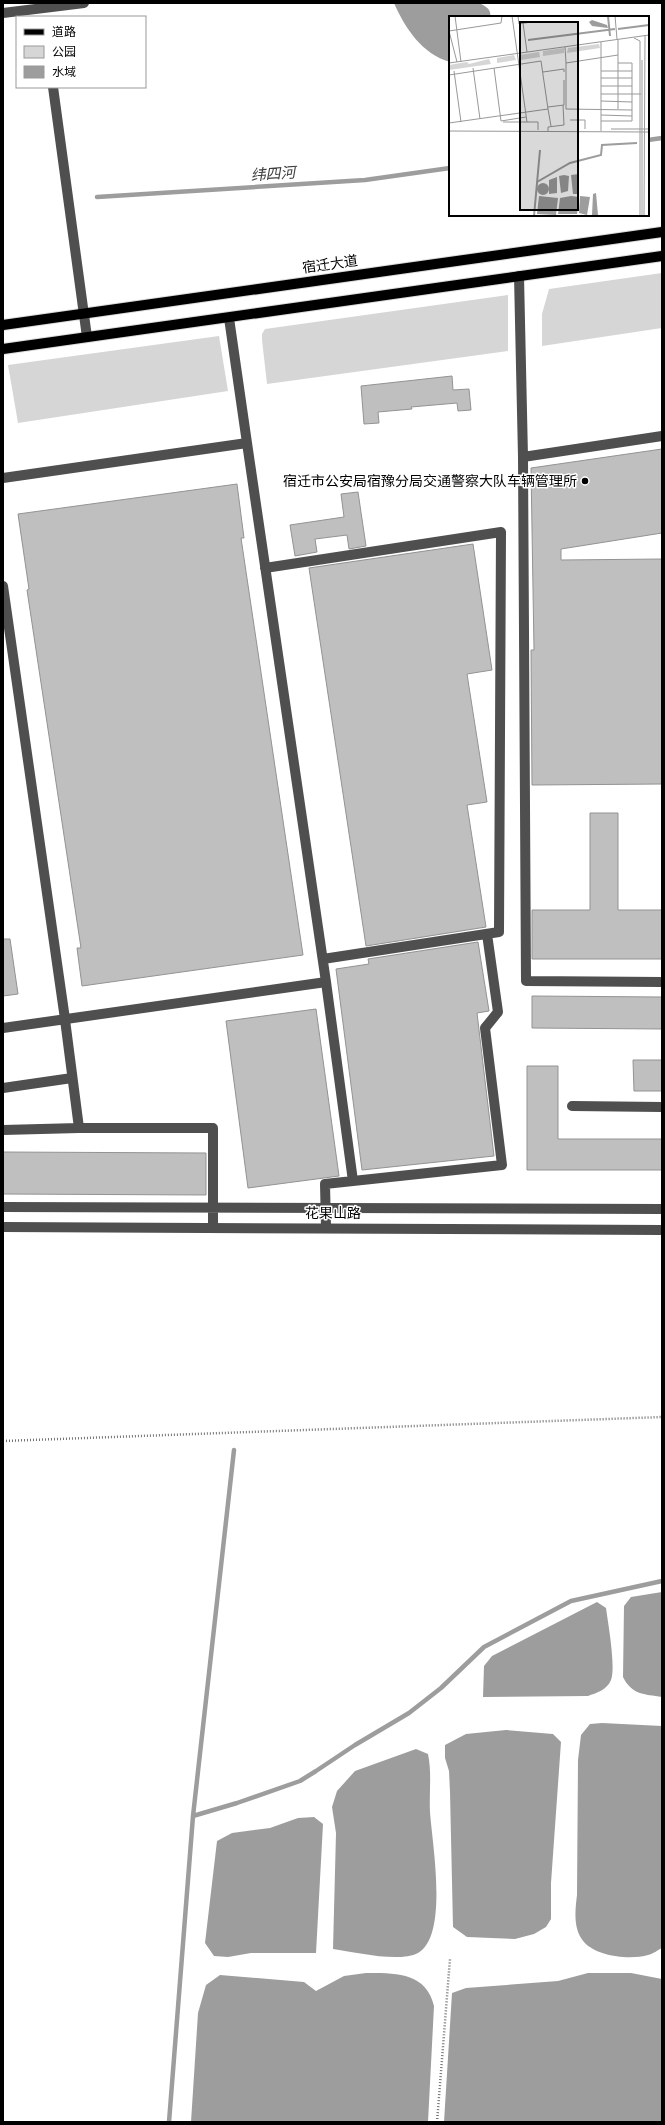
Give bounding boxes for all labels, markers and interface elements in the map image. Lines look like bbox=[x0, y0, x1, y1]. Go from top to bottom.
legend bbox=[16, 16, 146, 88]
inset map bbox=[449, 16, 649, 216]
text: 道路 bbox=[52, 25, 76, 39]
text: 公园 bbox=[52, 45, 76, 59]
text: 水域 bbox=[52, 65, 76, 79]
water label: 纬四河 bbox=[250, 163, 299, 185]
street label: 宿迁大道 bbox=[301, 252, 359, 277]
place label: 宿迁市公安局宿豫分局交通警察大队车辆管理所 bbox=[283, 473, 577, 490]
marker: 宿迁市公安局宿豫分局交通警察大队车辆管理所 bbox=[580, 476, 590, 486]
street label: 花果山路 bbox=[305, 1205, 361, 1222]

